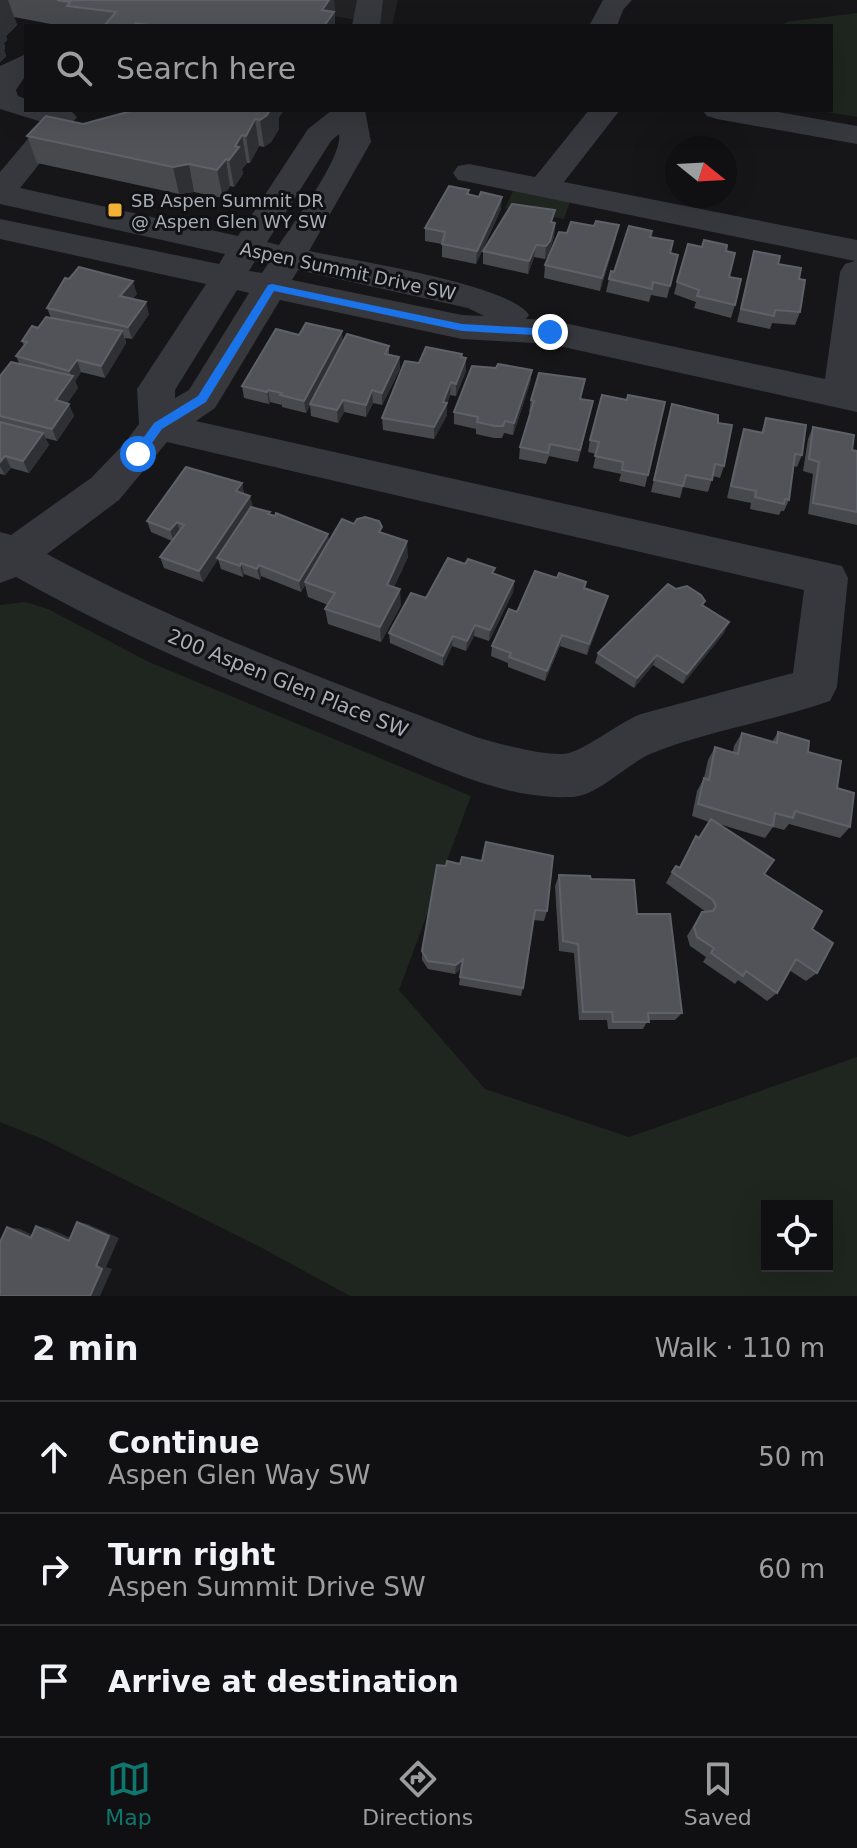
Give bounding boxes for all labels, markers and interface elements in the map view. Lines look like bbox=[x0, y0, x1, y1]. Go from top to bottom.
search box bbox=[24, 24, 833, 112]
icon: search bbox=[52, 46, 96, 90]
text: Search here bbox=[116, 51, 296, 86]
north arrow bbox=[665, 136, 737, 208]
place label: SB Aspen Summit DR @ Aspen Glen WY SW bbox=[131, 190, 327, 232]
marker: SB Aspen Summit DR @ Aspen Glen WY SW bbox=[106, 201, 124, 219]
street label: Aspen Summit Drive SW bbox=[238, 238, 458, 304]
route end bbox=[532, 314, 568, 350]
route start bbox=[120, 436, 156, 472]
street label: 200 Aspen Glen Place SW bbox=[164, 624, 412, 742]
map controls bbox=[761, 1200, 833, 1272]
button: locate bbox=[761, 1200, 833, 1272]
text: 2 min bbox=[32, 1328, 139, 1368]
text: Walk · 110 m bbox=[655, 1333, 825, 1363]
text: Continue bbox=[108, 1425, 260, 1460]
icon: ahead bbox=[32, 1435, 76, 1479]
text: 50 m bbox=[758, 1442, 825, 1472]
text: Aspen Glen Way SW bbox=[108, 1460, 371, 1490]
text: Turn right bbox=[108, 1537, 275, 1572]
icon: right bbox=[32, 1547, 76, 1591]
text: 60 m bbox=[758, 1554, 825, 1584]
text: Aspen Summit Drive SW bbox=[108, 1572, 426, 1602]
icon: arrive bbox=[32, 1659, 76, 1703]
text: Arrive at destination bbox=[108, 1664, 459, 1699]
tab: Map bbox=[105, 1757, 152, 1830]
tab: Directions bbox=[362, 1757, 473, 1830]
tab: Saved bbox=[684, 1757, 752, 1830]

